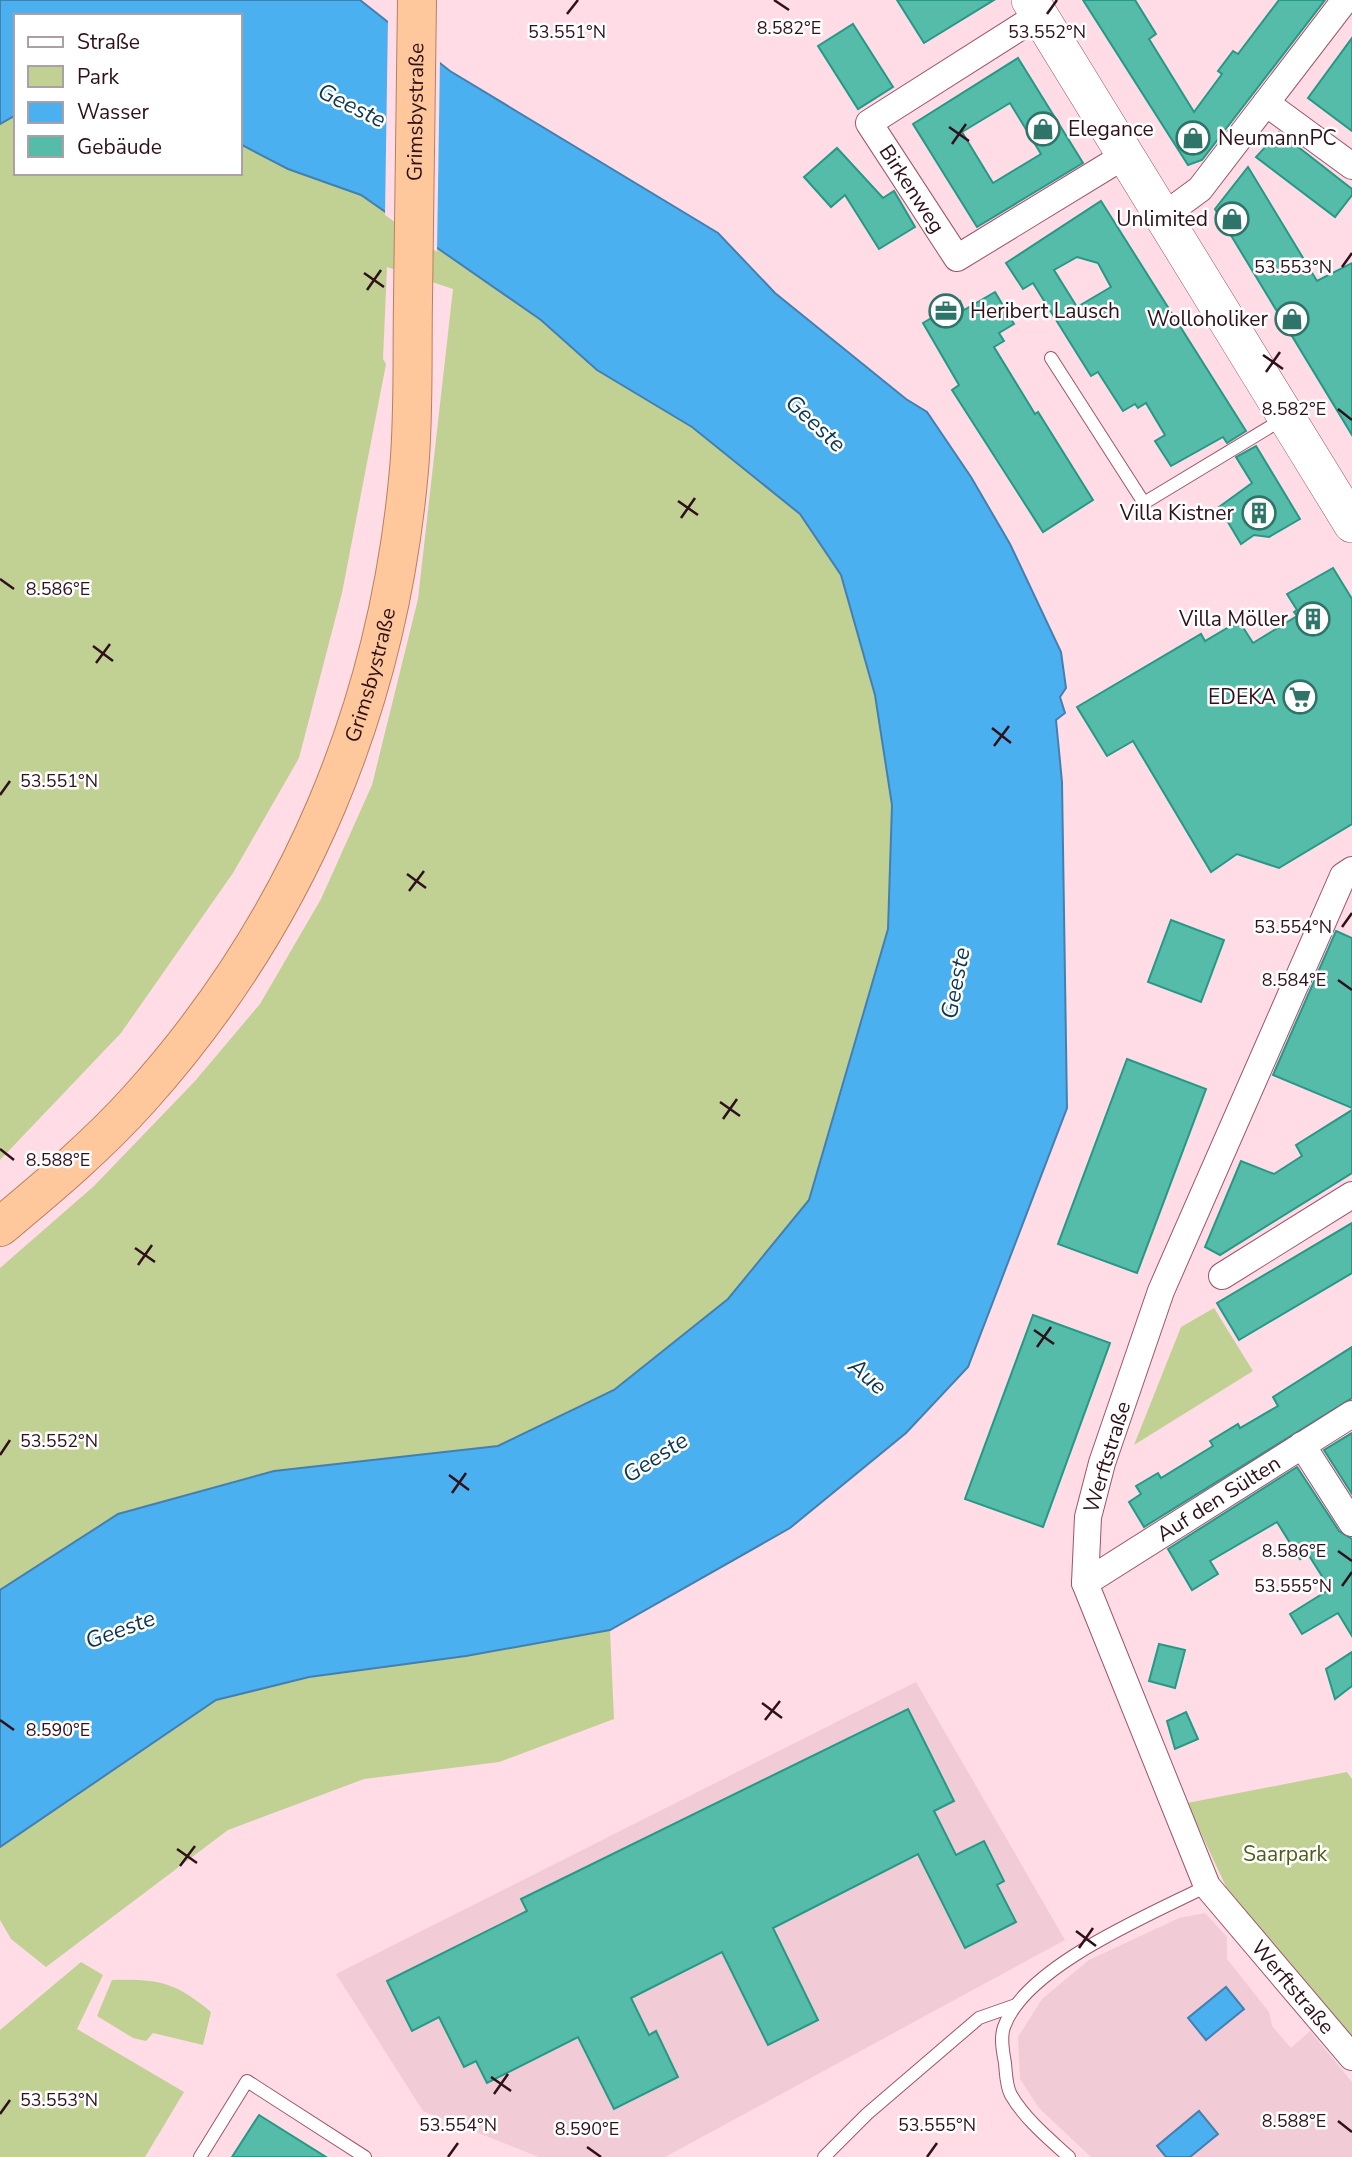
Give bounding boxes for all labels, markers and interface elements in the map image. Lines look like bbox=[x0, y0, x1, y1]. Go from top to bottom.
legend bbox=[14, 14, 242, 175]
text: 8.582°E bbox=[757, 16, 821, 40]
text: 53.551°N bbox=[528, 20, 606, 44]
text: 53.552°N bbox=[1008, 20, 1086, 44]
text: Straße bbox=[77, 28, 140, 56]
street label: Grimsbystraße bbox=[401, 43, 431, 181]
text: Park bbox=[77, 63, 119, 91]
water label: Geeste bbox=[312, 76, 391, 135]
text: Wasser bbox=[77, 98, 149, 126]
shop icon: Elegance bbox=[1024, 110, 1062, 148]
place label: Elegance bbox=[1068, 115, 1154, 143]
shop icon: NeumannPC bbox=[1174, 119, 1212, 157]
place label: NeumannPC bbox=[1218, 124, 1337, 152]
text: Gebäude bbox=[77, 133, 162, 161]
street label: Birkenweg bbox=[873, 139, 951, 239]
shop icon: Unlimited bbox=[1213, 200, 1251, 238]
place label: Unlimited bbox=[1116, 205, 1208, 233]
text: 53.553°N bbox=[1254, 255, 1332, 279]
office icon: Heribert Lausch bbox=[927, 292, 965, 330]
place label: Heribert Lausch bbox=[970, 297, 1120, 325]
shop icon: Wolloholiker bbox=[1273, 300, 1311, 338]
place label: Wolloholiker bbox=[1147, 305, 1268, 333]
water label: Geeste bbox=[779, 387, 853, 459]
text: 8.582°E bbox=[1262, 397, 1326, 421]
building icon: Villa Kistner bbox=[1240, 494, 1278, 532]
place label: Villa Kistner bbox=[1119, 499, 1234, 527]
text: 8.586°E bbox=[26, 577, 90, 601]
building icon: Villa Möller bbox=[1294, 600, 1332, 638]
street label: Grimsbystraße bbox=[338, 605, 402, 746]
place label: Villa Möller bbox=[1178, 605, 1288, 633]
supermarket icon: EDEKA bbox=[1281, 678, 1319, 716]
place label: EDEKA bbox=[1208, 683, 1276, 711]
text: 53.551°N bbox=[20, 769, 98, 793]
text: 53.554°N bbox=[1254, 915, 1332, 939]
water label: Geeste bbox=[933, 945, 978, 1022]
text: 8.584°E bbox=[1262, 968, 1326, 992]
text: 8.588°E bbox=[26, 1148, 90, 1172]
water label: Aue bbox=[841, 1350, 894, 1402]
street label: Werftstraße bbox=[1077, 1398, 1137, 1516]
water label: Geeste bbox=[617, 1425, 694, 1490]
text: 53.552°N bbox=[20, 1429, 98, 1453]
street label: Auf den Sülten bbox=[1151, 1449, 1286, 1548]
text: 8.586°E bbox=[1262, 1539, 1326, 1563]
text: 53.555°N bbox=[1254, 1574, 1332, 1598]
water label: Geeste bbox=[81, 1603, 159, 1656]
text: 8.590°E bbox=[26, 1718, 90, 1742]
park label: Saarpark bbox=[1243, 1840, 1328, 1868]
street label: Werftstraße bbox=[1245, 1934, 1341, 2040]
text: 53.553°N bbox=[20, 2088, 98, 2112]
text: 8.588°E bbox=[1262, 2109, 1326, 2133]
text: 53.554°N bbox=[419, 2113, 497, 2137]
text: 53.555°N bbox=[898, 2113, 976, 2137]
text: 8.590°E bbox=[555, 2117, 619, 2141]

